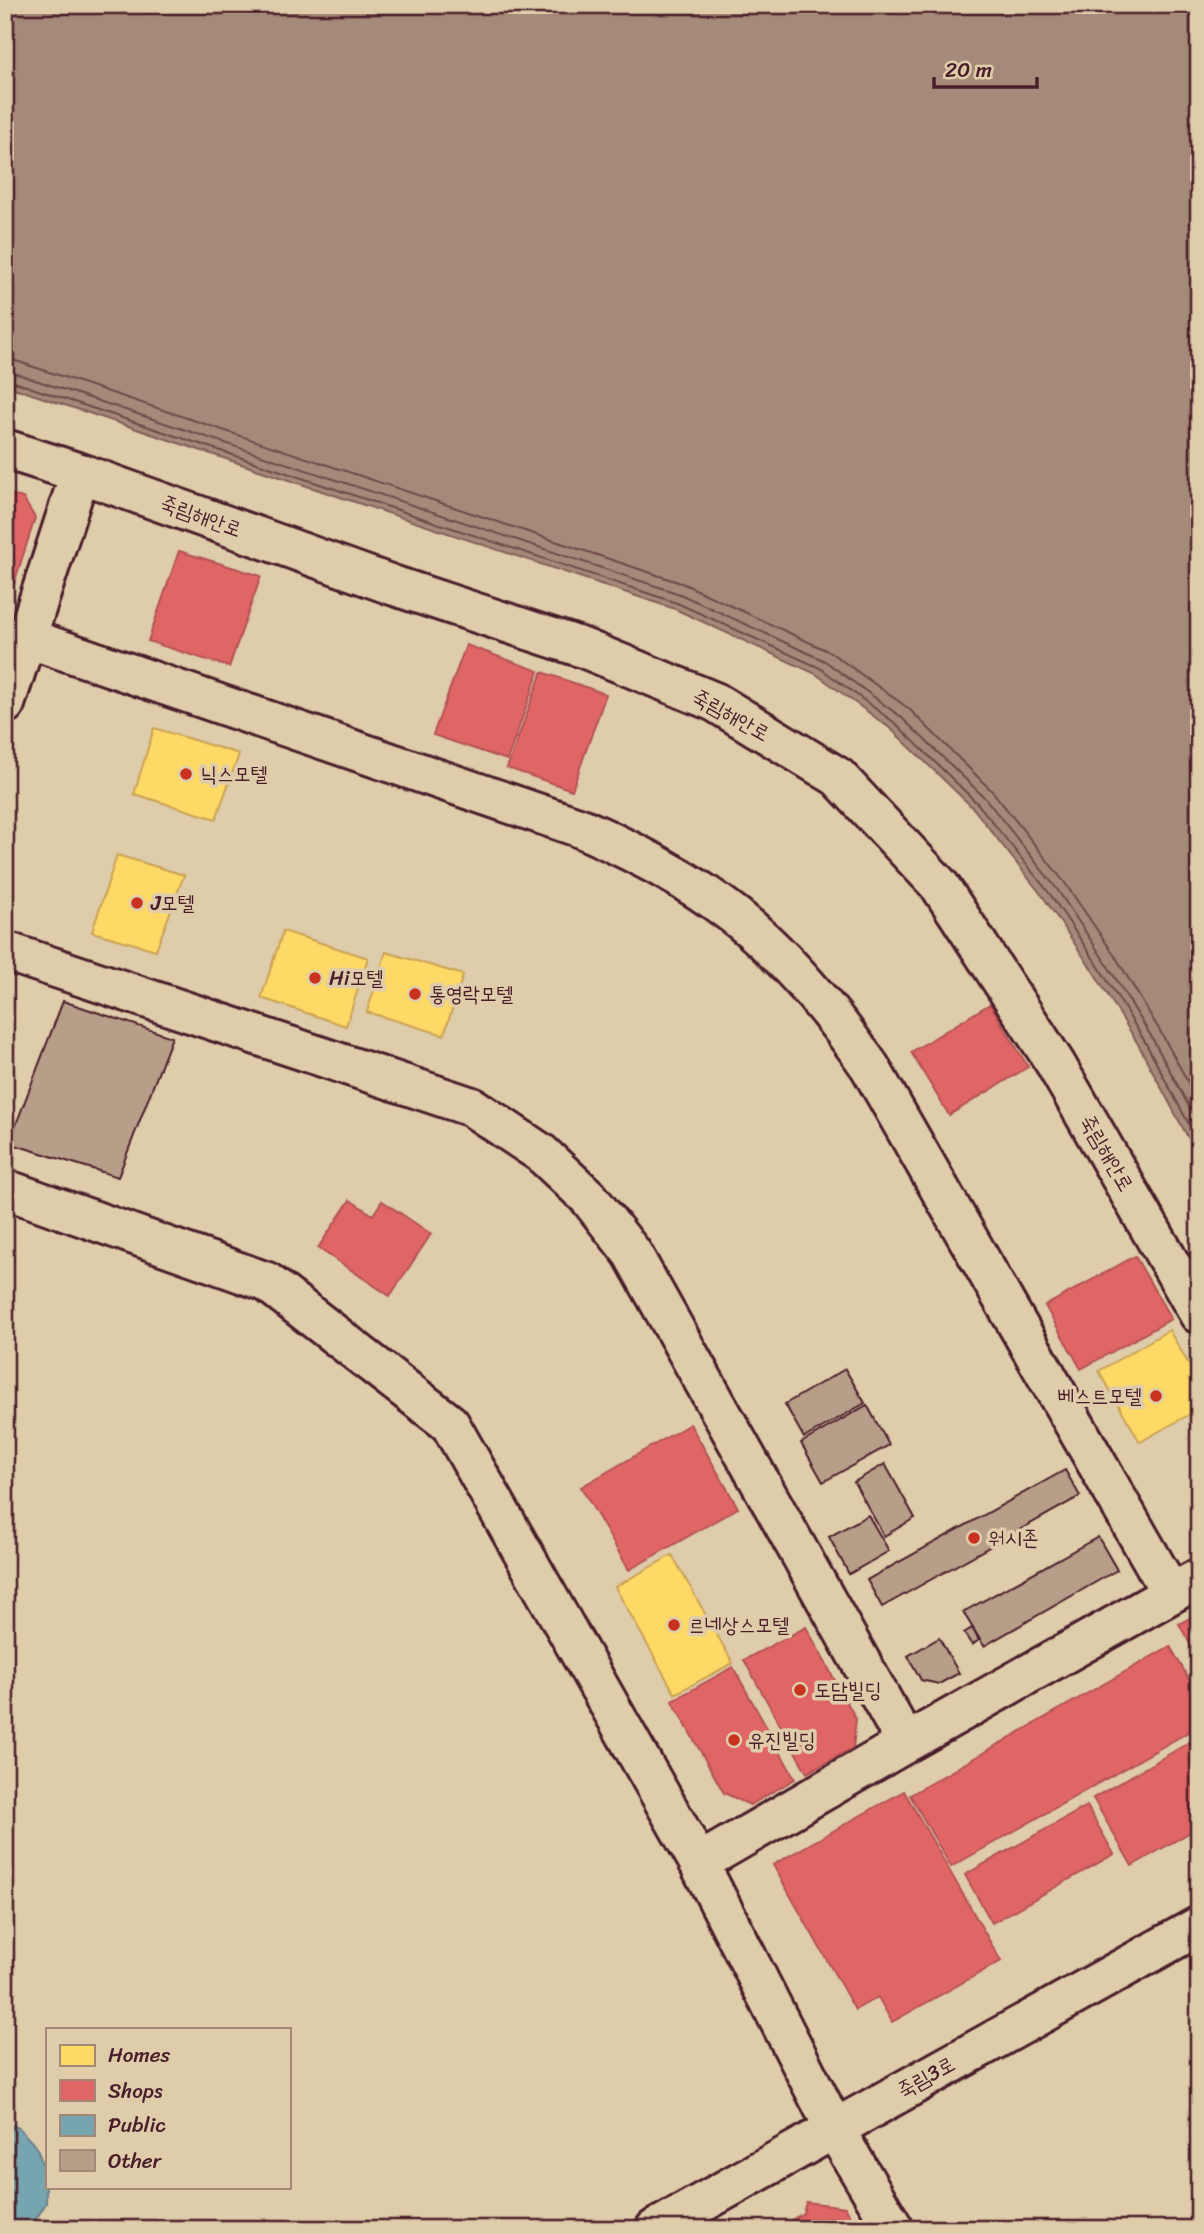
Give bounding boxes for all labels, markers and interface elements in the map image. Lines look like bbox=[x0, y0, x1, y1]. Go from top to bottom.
scale bar bbox=[934, 46, 1038, 90]
text: 20 m bbox=[945, 51, 992, 89]
street label: 죽림해안로 bbox=[155, 484, 247, 548]
street label: 죽림해안로 bbox=[685, 678, 777, 752]
place label: 닉스모텔 bbox=[200, 755, 268, 793]
marker: 닉스모텔 bbox=[178, 766, 194, 782]
place label: J모텔 bbox=[150, 884, 195, 922]
marker: J모텔 bbox=[129, 895, 145, 911]
place label: Hi모텔 bbox=[329, 959, 384, 997]
marker: Hi모텔 bbox=[307, 970, 323, 986]
place label: 통영락모텔 bbox=[429, 975, 514, 1013]
marker: 통영락모텔 bbox=[407, 986, 423, 1002]
street label: 죽림해안로 bbox=[1069, 1107, 1145, 1199]
place label: 베스트모텔 bbox=[1058, 1377, 1142, 1415]
marker: 베스트모텔 bbox=[1148, 1388, 1164, 1404]
place label: 워시존 bbox=[988, 1519, 1039, 1557]
marker: 워시존 bbox=[966, 1530, 982, 1546]
place label: 르네상스모텔 bbox=[688, 1606, 789, 1644]
marker: 르네상스모텔 bbox=[666, 1617, 682, 1633]
place label: 도담빌딩 bbox=[814, 1671, 882, 1709]
marker: 도담빌딩 bbox=[792, 1682, 808, 1698]
place label: 유진빌딩 bbox=[748, 1721, 816, 1759]
marker: 유진빌딩 bbox=[726, 1732, 742, 1748]
legend bbox=[46, 2028, 290, 2188]
text: Homes bbox=[108, 2036, 170, 2074]
street label: 죽림3로 bbox=[890, 2045, 962, 2109]
text: Shops bbox=[108, 2072, 163, 2110]
text: Public bbox=[108, 2106, 166, 2144]
text: Other bbox=[108, 2142, 163, 2180]

